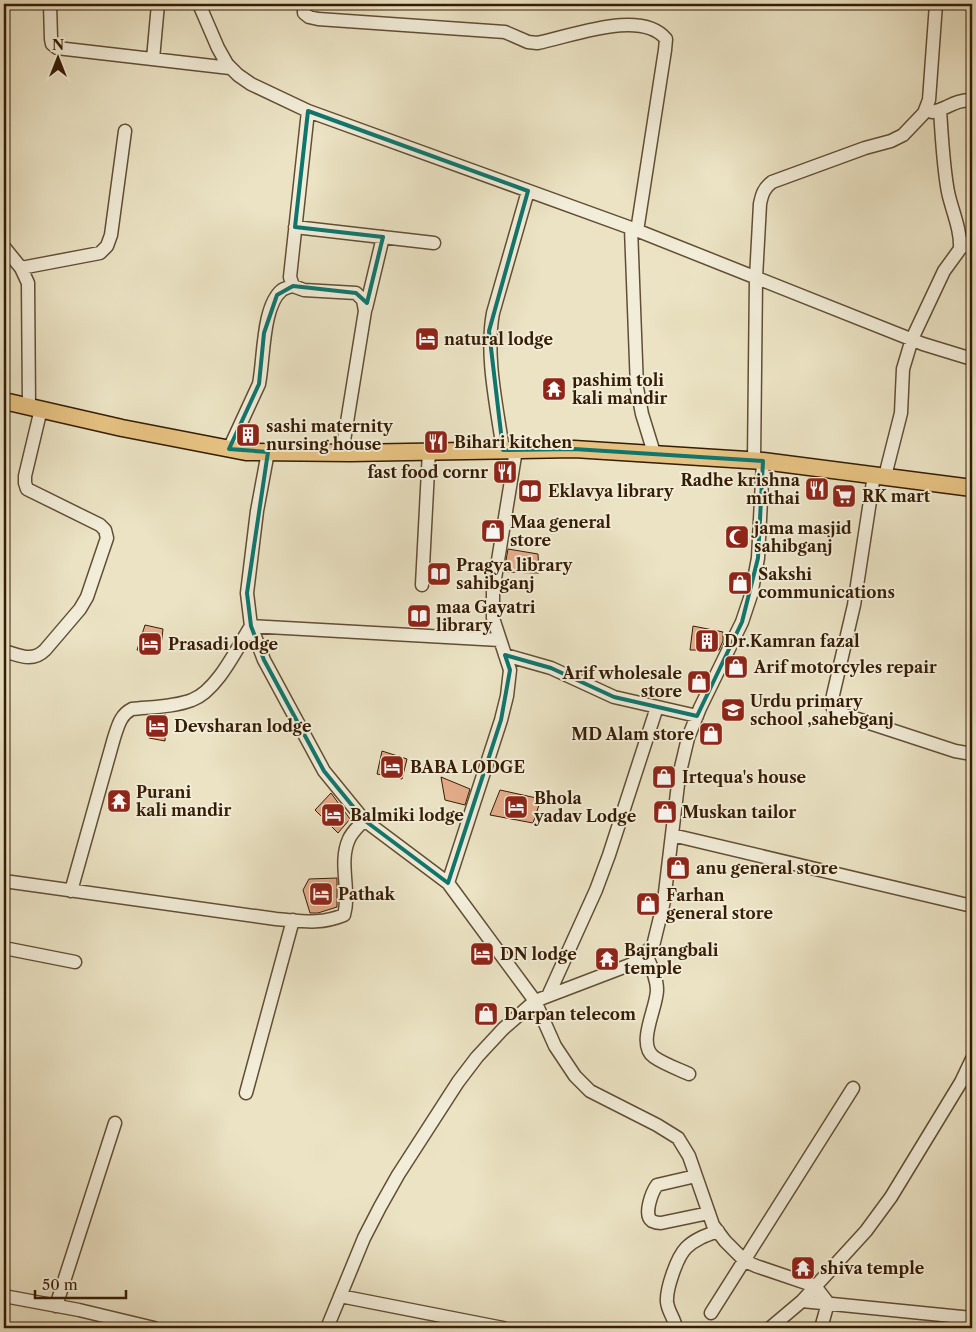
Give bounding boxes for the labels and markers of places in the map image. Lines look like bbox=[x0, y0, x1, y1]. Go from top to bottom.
hotel icon: natural lodge bbox=[414, 326, 440, 352]
place label: natural lodge bbox=[444, 329, 553, 349]
place label: pashim toli kali mandir bbox=[572, 370, 668, 408]
temple icon: pashim toli kali mandir bbox=[541, 376, 567, 402]
place label: sashi maternity nursing house bbox=[266, 416, 394, 454]
building icon: sashi maternity nursing house bbox=[235, 422, 261, 448]
restaurant icon: Bihari kitchen bbox=[423, 429, 449, 455]
place label: Bihari kitchen bbox=[454, 432, 572, 452]
restaurant icon: fast food cornr bbox=[492, 459, 518, 485]
place label: fast food cornr bbox=[367, 462, 488, 482]
place label: Radhe krishna mithai bbox=[681, 470, 801, 508]
restaurant icon: Radhe krishna mithai bbox=[804, 476, 830, 502]
library icon: Eklavya library bbox=[517, 478, 543, 504]
place label: Eklavya library bbox=[548, 481, 675, 501]
supermarket icon: RK mart bbox=[831, 483, 857, 509]
place label: RK mart bbox=[862, 486, 931, 506]
place label: Maa general store bbox=[510, 512, 611, 550]
shop icon: Maa general store bbox=[480, 518, 506, 544]
place label: jama masjid sahibganj bbox=[751, 518, 852, 556]
mosque icon: jama masjid sahibganj bbox=[724, 524, 750, 550]
place label: Pragya library sahibganj bbox=[456, 555, 573, 593]
library icon: Pragya library sahibganj bbox=[426, 561, 452, 587]
place label: Sakshi communications bbox=[758, 564, 895, 602]
shop icon: Sakshi communications bbox=[727, 570, 753, 596]
place label: maa Gayatri library bbox=[436, 597, 536, 635]
library icon: maa Gayatri library bbox=[406, 603, 432, 629]
building icon: Dr.Kamran fazal bbox=[694, 628, 720, 654]
hotel icon: Prasadi lodge bbox=[137, 631, 163, 657]
place label: Dr.Kamran fazal bbox=[724, 631, 860, 651]
place label: Prasadi lodge bbox=[168, 634, 279, 654]
shop icon: Arif motorcyles repair bbox=[723, 654, 749, 680]
place label: Arif motorcyles repair bbox=[753, 657, 937, 677]
place label: Arif wholesale store bbox=[561, 663, 682, 701]
shop icon: Arif wholesale store bbox=[686, 669, 712, 695]
place label: Urdu primary school ,sahebganj bbox=[750, 691, 894, 729]
school or university icon: Urdu primary school ,sahebganj bbox=[720, 697, 746, 723]
hotel icon: Devsharan lodge bbox=[144, 713, 170, 739]
place label: Devsharan lodge bbox=[174, 716, 312, 736]
shop icon: MD Alam store bbox=[698, 721, 724, 747]
place label: MD Alam store bbox=[571, 724, 694, 744]
hotel icon: BABA LODGE bbox=[379, 754, 405, 780]
place label: BABA LODGE bbox=[410, 757, 525, 777]
shop icon: Irtequa's house bbox=[651, 764, 677, 790]
place label: Irtequa's house bbox=[682, 767, 807, 787]
place label: Purani kali mandir bbox=[136, 782, 232, 820]
temple icon: Purani kali mandir bbox=[106, 788, 132, 814]
place label: Bhola yadav Lodge bbox=[533, 788, 637, 826]
hotel icon: Bhola yadav Lodge bbox=[503, 794, 529, 820]
shop icon: Muskan tailor bbox=[652, 799, 678, 825]
hotel icon: Balmiki lodge bbox=[320, 802, 346, 828]
place label: Muskan tailor bbox=[682, 802, 796, 822]
place label: Balmiki lodge bbox=[350, 805, 464, 825]
shop icon: anu general store bbox=[665, 855, 691, 881]
place label: anu general store bbox=[696, 858, 838, 878]
hotel icon: Pathak bbox=[308, 881, 334, 907]
place label: Pathak bbox=[338, 884, 396, 904]
place label: Farhan general store bbox=[665, 885, 773, 923]
shop icon: Farhan general store bbox=[635, 891, 661, 917]
place label: Bajrangbali temple bbox=[624, 940, 719, 978]
hotel icon: DN lodge bbox=[469, 941, 495, 967]
place label: DN lodge bbox=[500, 944, 577, 964]
temple icon: Bajrangbali temple bbox=[594, 946, 620, 972]
shop icon: Darpan telecom bbox=[473, 1001, 499, 1027]
place label: Darpan telecom bbox=[504, 1004, 636, 1024]
temple icon: shiva temple bbox=[790, 1255, 816, 1281]
place label: shiva temple bbox=[820, 1258, 925, 1278]

